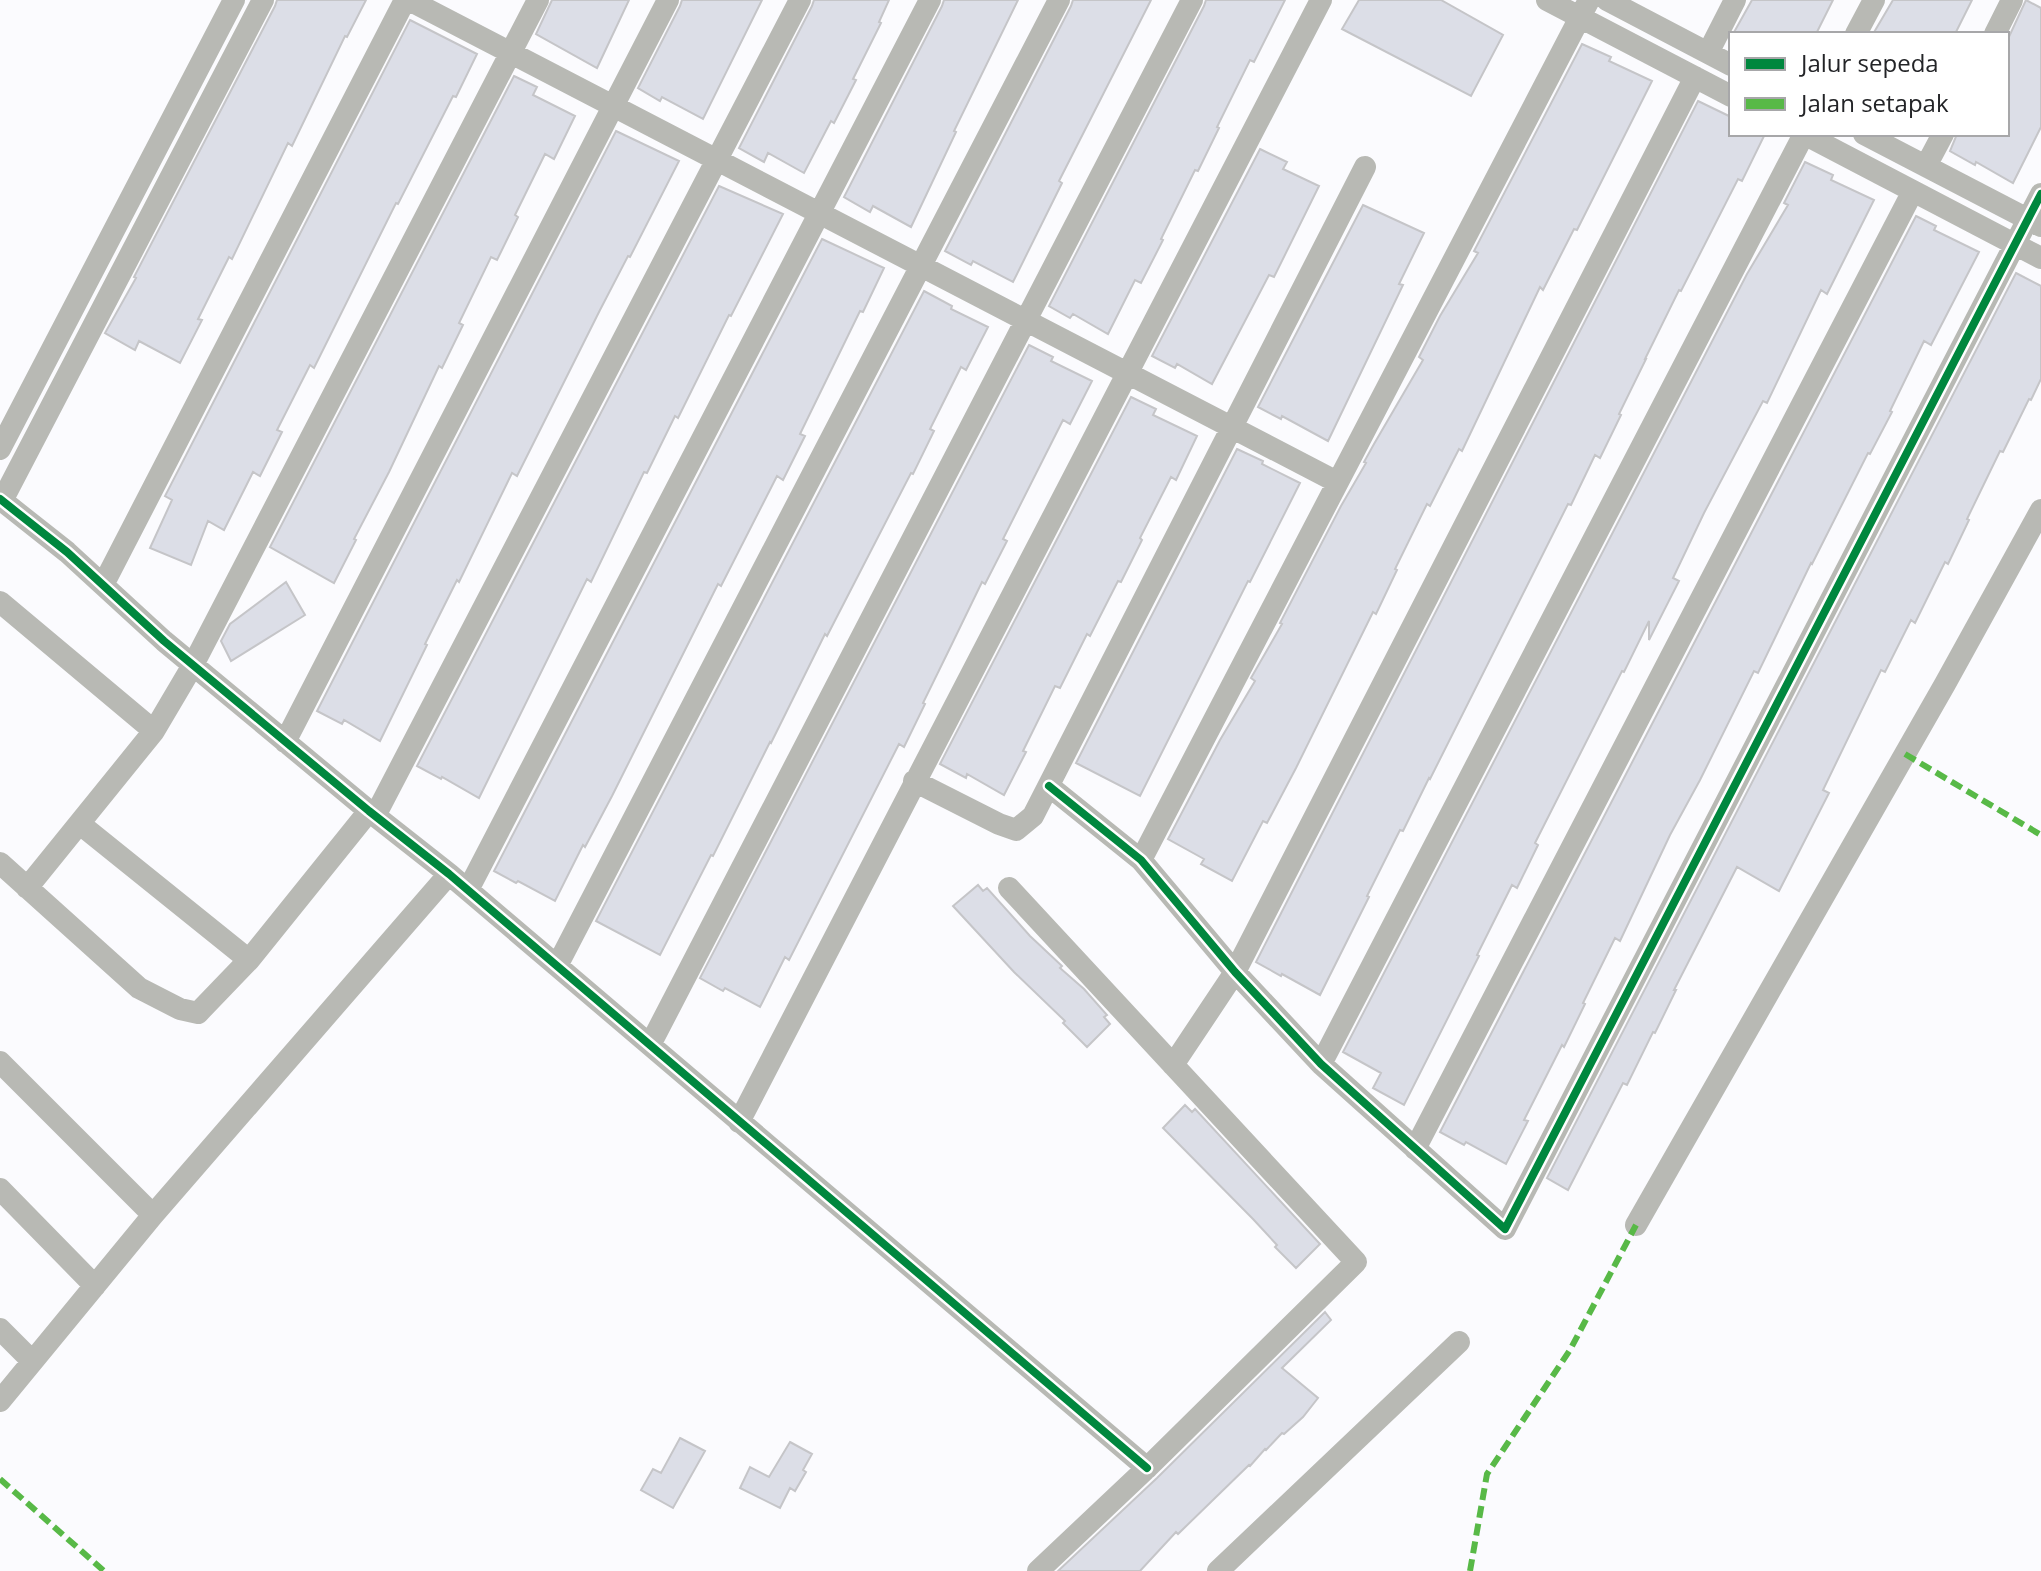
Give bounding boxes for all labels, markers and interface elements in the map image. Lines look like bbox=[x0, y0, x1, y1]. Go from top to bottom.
legend bbox=[1729, 32, 2009, 136]
text: Jalur sepeda bbox=[1799, 46, 1939, 79]
text: Jalan setapak bbox=[1799, 86, 1949, 119]

